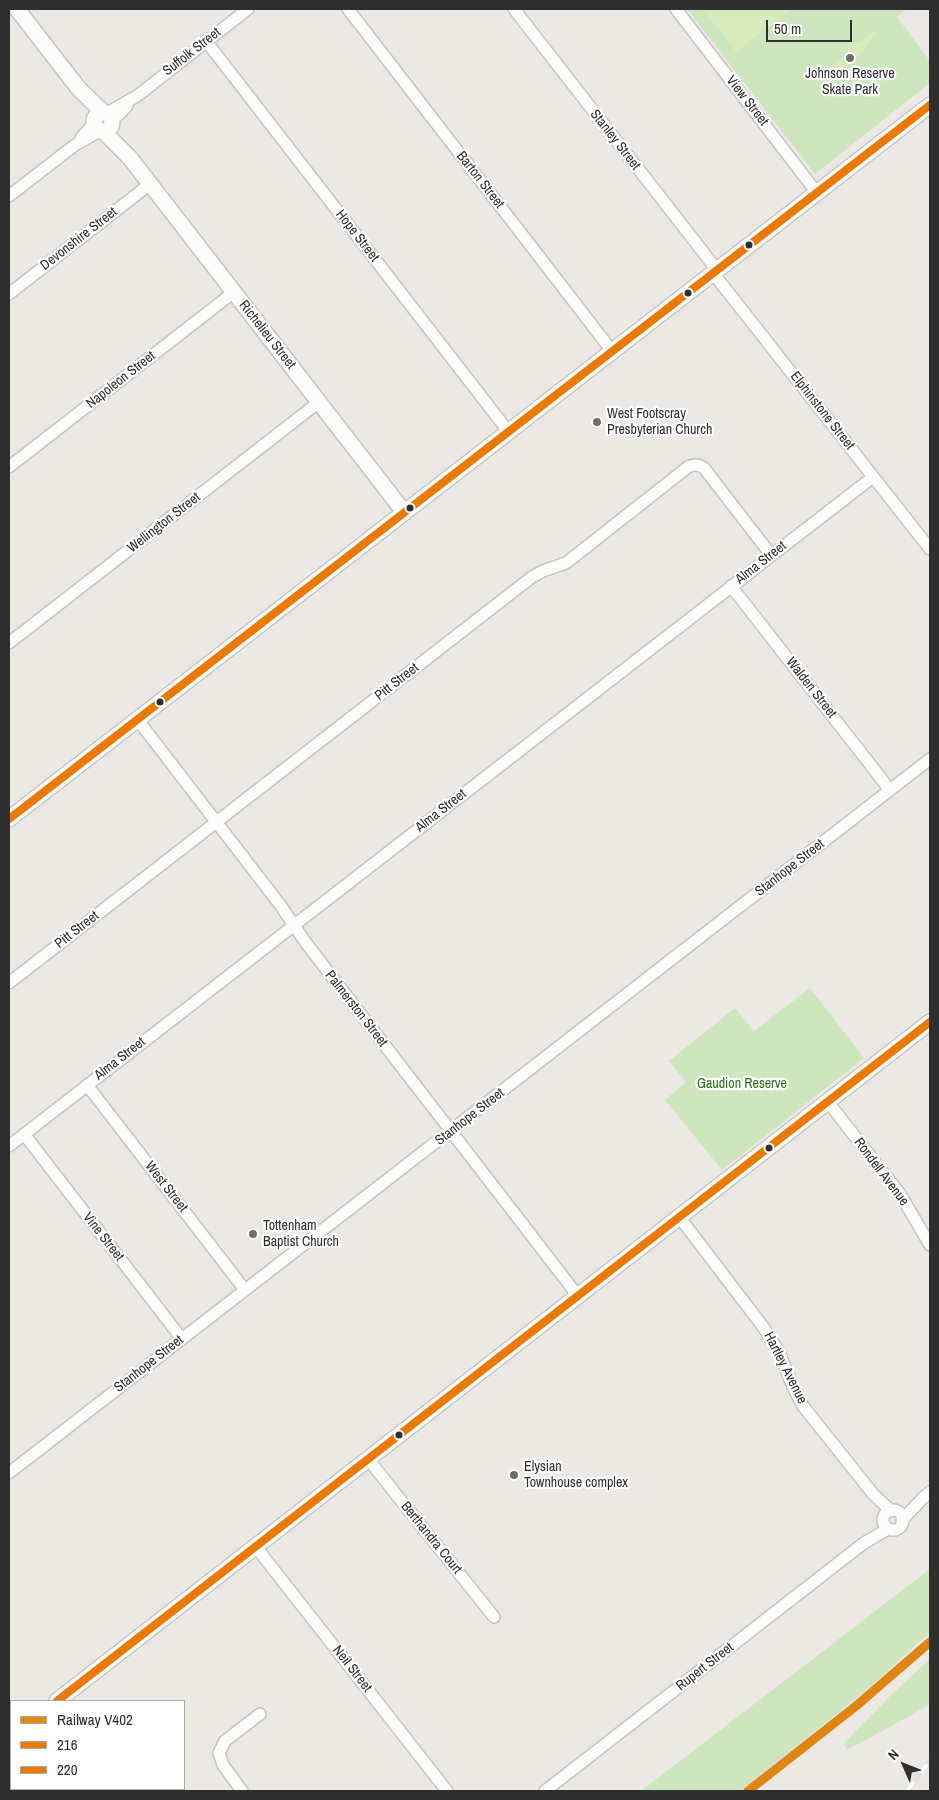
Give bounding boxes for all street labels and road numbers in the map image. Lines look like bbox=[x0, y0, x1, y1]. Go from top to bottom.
street label: Suffolk Street bbox=[160, 24, 224, 80]
street label: View Street bbox=[722, 73, 772, 129]
street label: Stanley Street bbox=[586, 106, 644, 174]
street label: Barton Street bbox=[453, 148, 507, 212]
street label: Devonshire Street bbox=[37, 204, 121, 274]
street label: Hope Street bbox=[332, 207, 382, 265]
street label: Richelieu Street bbox=[235, 297, 299, 373]
street label: Napoleon Street bbox=[83, 348, 159, 412]
street label: Elphinstone Street bbox=[786, 369, 858, 453]
street label: Wellington Street bbox=[124, 489, 204, 557]
street label: Alma Street bbox=[732, 538, 790, 588]
street label: Walden Street bbox=[782, 654, 840, 722]
street label: Pitt Street bbox=[372, 660, 422, 704]
street label: Alma Street bbox=[412, 786, 470, 836]
street label: Stanhope Street bbox=[752, 836, 828, 900]
street label: Pitt Street bbox=[52, 908, 102, 952]
street label: Palmerston Street bbox=[321, 968, 391, 1050]
street label: Alma Street bbox=[91, 1034, 149, 1084]
street label: Stanhope Street bbox=[432, 1085, 508, 1149]
street label: Rondell Avenue bbox=[850, 1135, 912, 1209]
street label: West Street bbox=[141, 1158, 191, 1216]
street label: Vine Street bbox=[79, 1209, 127, 1265]
street label: Hartley Avenue bbox=[760, 1329, 810, 1407]
street label: Stanhope Street bbox=[111, 1332, 187, 1396]
street label: Berthandra Court bbox=[397, 1498, 465, 1578]
street label: Rupert Street bbox=[673, 1639, 737, 1695]
street label: Neil Street bbox=[329, 1642, 375, 1696]

